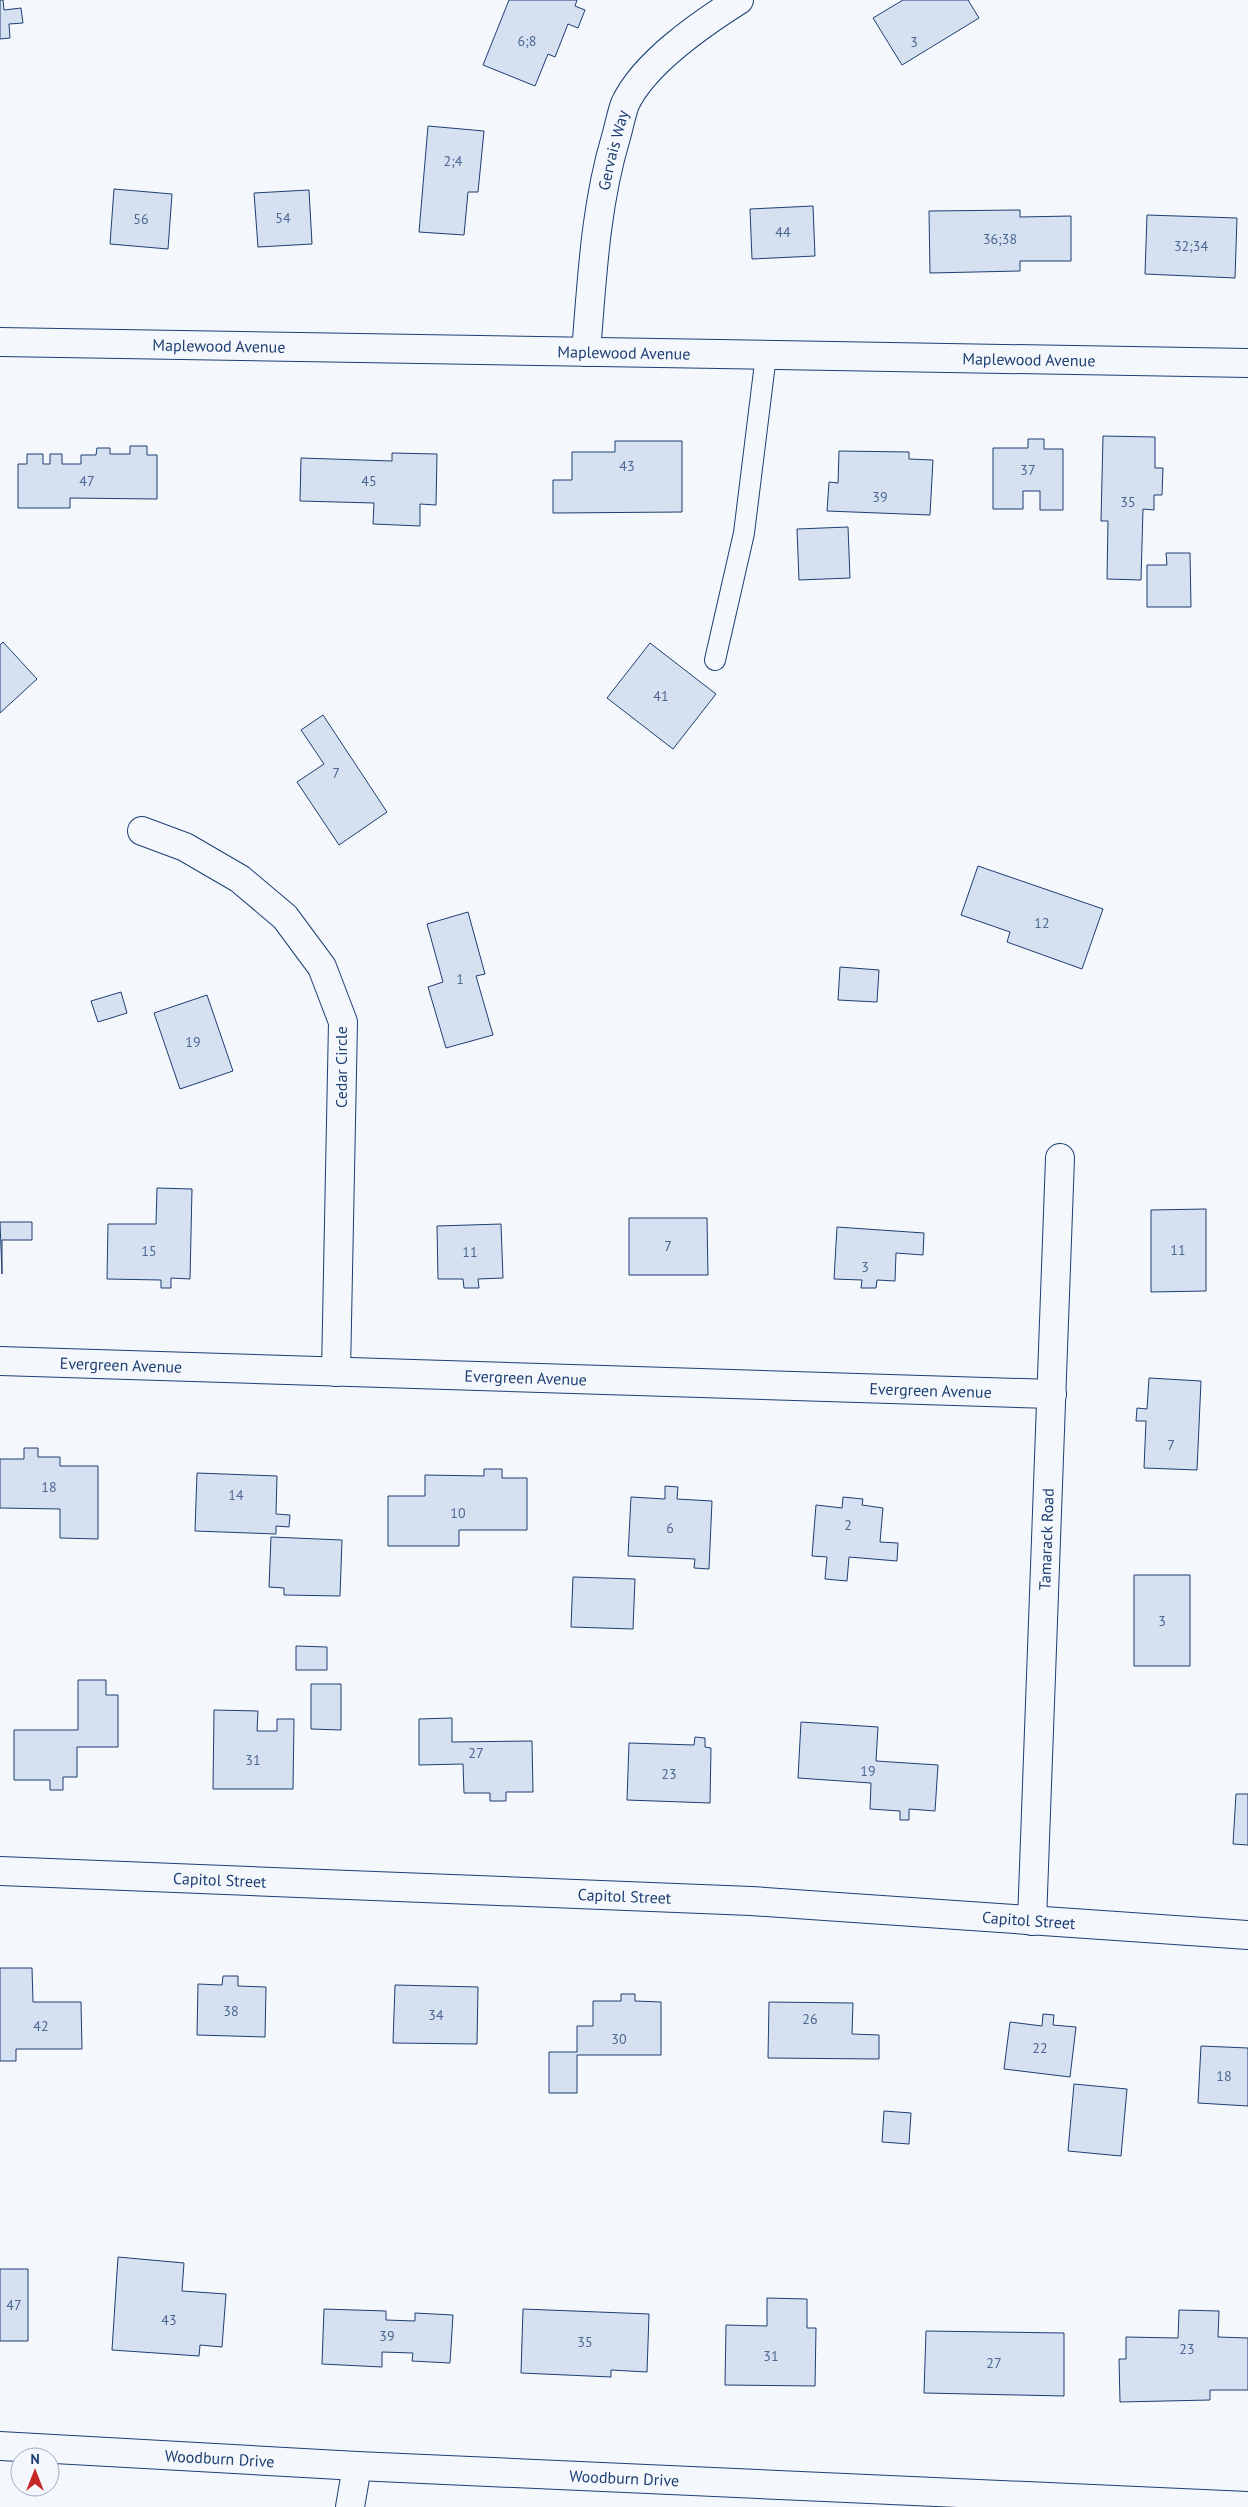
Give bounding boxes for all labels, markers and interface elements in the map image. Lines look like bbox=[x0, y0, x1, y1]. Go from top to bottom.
house number: 6;8 bbox=[518, 32, 536, 50]
house number: 3 bbox=[910, 33, 918, 51]
street label: Gervais Way bbox=[593, 107, 633, 192]
house number: 2;4 bbox=[444, 152, 463, 170]
house number: 54 bbox=[275, 209, 291, 227]
house number: 56 bbox=[133, 210, 149, 228]
house number: 44 bbox=[775, 223, 791, 241]
house number: 36;38 bbox=[983, 230, 1017, 248]
house number: 32;34 bbox=[1174, 237, 1208, 255]
street label: Maplewood Avenue bbox=[152, 335, 286, 357]
street label: Maplewood Avenue bbox=[557, 341, 691, 364]
street label: Maplewood Avenue bbox=[962, 348, 1096, 370]
house number: 43 bbox=[619, 457, 635, 475]
house number: 37 bbox=[1020, 461, 1036, 479]
house number: 47 bbox=[79, 472, 95, 490]
house number: 45 bbox=[361, 472, 377, 490]
house number: 39 bbox=[872, 488, 888, 506]
house number: 35 bbox=[1120, 493, 1136, 511]
house number: 41 bbox=[653, 687, 669, 705]
house number: 7 bbox=[332, 764, 340, 782]
house number: 12 bbox=[1034, 914, 1050, 932]
house number: 1 bbox=[456, 970, 464, 988]
street label: Cedar Circle bbox=[331, 1026, 351, 1108]
house number: 19 bbox=[185, 1033, 201, 1051]
house number: 7 bbox=[664, 1237, 672, 1255]
house number: 11 bbox=[1170, 1241, 1186, 1259]
house number: 15 bbox=[141, 1242, 157, 1260]
house number: 11 bbox=[462, 1243, 478, 1261]
house number: 3 bbox=[861, 1258, 869, 1276]
street label: Evergreen Avenue bbox=[59, 1353, 182, 1377]
street label: Evergreen Avenue bbox=[464, 1366, 587, 1389]
street label: Evergreen Avenue bbox=[869, 1378, 992, 1402]
house number: 7 bbox=[1167, 1436, 1175, 1454]
house number: 18 bbox=[41, 1478, 57, 1496]
house number: 14 bbox=[228, 1486, 244, 1504]
street label: Tamarack Road bbox=[1034, 1488, 1058, 1591]
house number: 10 bbox=[450, 1504, 466, 1522]
house number: 2 bbox=[844, 1516, 852, 1534]
house number: 6 bbox=[666, 1519, 674, 1537]
house number: 3 bbox=[1158, 1612, 1166, 1630]
house number: 27 bbox=[468, 1744, 484, 1762]
house number: 31 bbox=[245, 1751, 261, 1769]
house number: 19 bbox=[860, 1762, 876, 1780]
house number: 23 bbox=[661, 1765, 677, 1783]
street label: Capitol Street bbox=[173, 1868, 267, 1892]
street label: Capitol Street bbox=[577, 1884, 672, 1908]
street label: Capitol Street bbox=[981, 1907, 1077, 1933]
house number: 38 bbox=[223, 2002, 239, 2020]
house number: 34 bbox=[428, 2006, 444, 2024]
house number: 26 bbox=[802, 2010, 818, 2028]
house number: 42 bbox=[33, 2017, 49, 2035]
house number: 30 bbox=[611, 2030, 627, 2048]
house number: 22 bbox=[1032, 2039, 1048, 2057]
house number: 18 bbox=[1216, 2067, 1232, 2085]
house number: 47 bbox=[6, 2296, 22, 2314]
house number: 43 bbox=[161, 2311, 177, 2329]
house number: 39 bbox=[379, 2327, 395, 2345]
house number: 35 bbox=[577, 2333, 593, 2351]
house number: 23 bbox=[1179, 2340, 1195, 2358]
house number: 31 bbox=[763, 2347, 779, 2365]
house number: 27 bbox=[986, 2354, 1002, 2372]
street label: Woodburn Drive bbox=[164, 2445, 275, 2471]
north arrow bbox=[10, 2447, 60, 2497]
text: N bbox=[30, 2450, 40, 2468]
street label: Woodburn Drive bbox=[569, 2466, 680, 2490]

